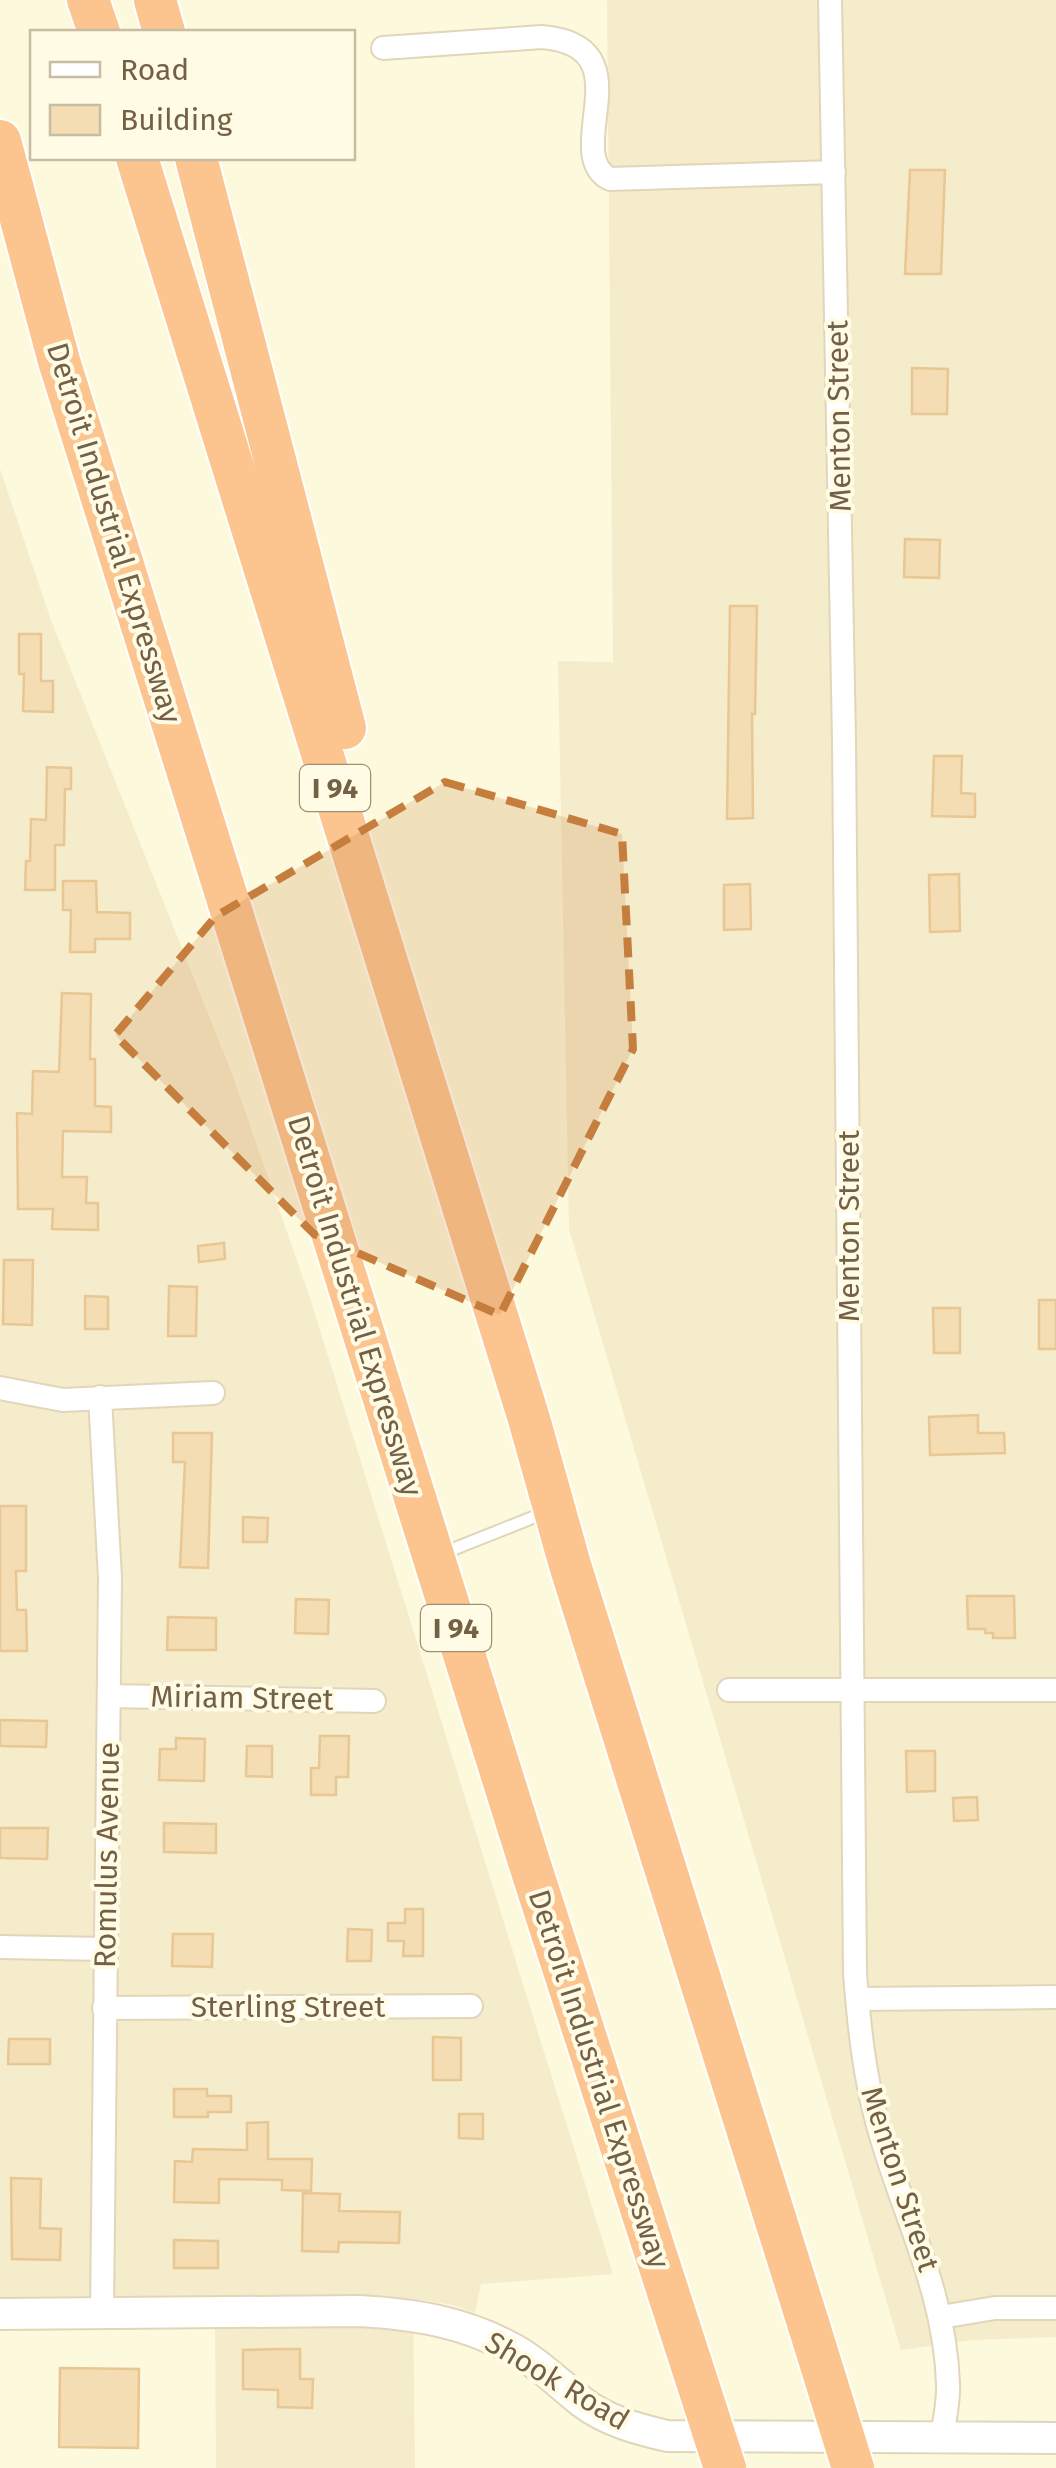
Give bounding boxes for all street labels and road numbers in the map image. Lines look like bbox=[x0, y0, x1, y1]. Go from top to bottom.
street label: Menton Street bbox=[819, 319, 859, 512]
street label: Detroit Industrial Expressway bbox=[39, 338, 189, 728]
road number: I 94 bbox=[300, 765, 370, 811]
street label: Detroit Industrial Expressway bbox=[280, 1111, 430, 1501]
street label: Menton Street bbox=[831, 1130, 867, 1322]
road number: I 94 bbox=[421, 1605, 491, 1651]
street label: Miriam Street bbox=[150, 1678, 334, 1718]
street label: Romulus Avenue bbox=[87, 1742, 127, 1968]
street label: Detroit Industrial Expressway bbox=[521, 1885, 677, 2273]
street label: Sterling Street bbox=[191, 1989, 385, 2025]
street label: Menton Street bbox=[853, 2082, 947, 2276]
street label: Shook Road bbox=[479, 2324, 635, 2438]

